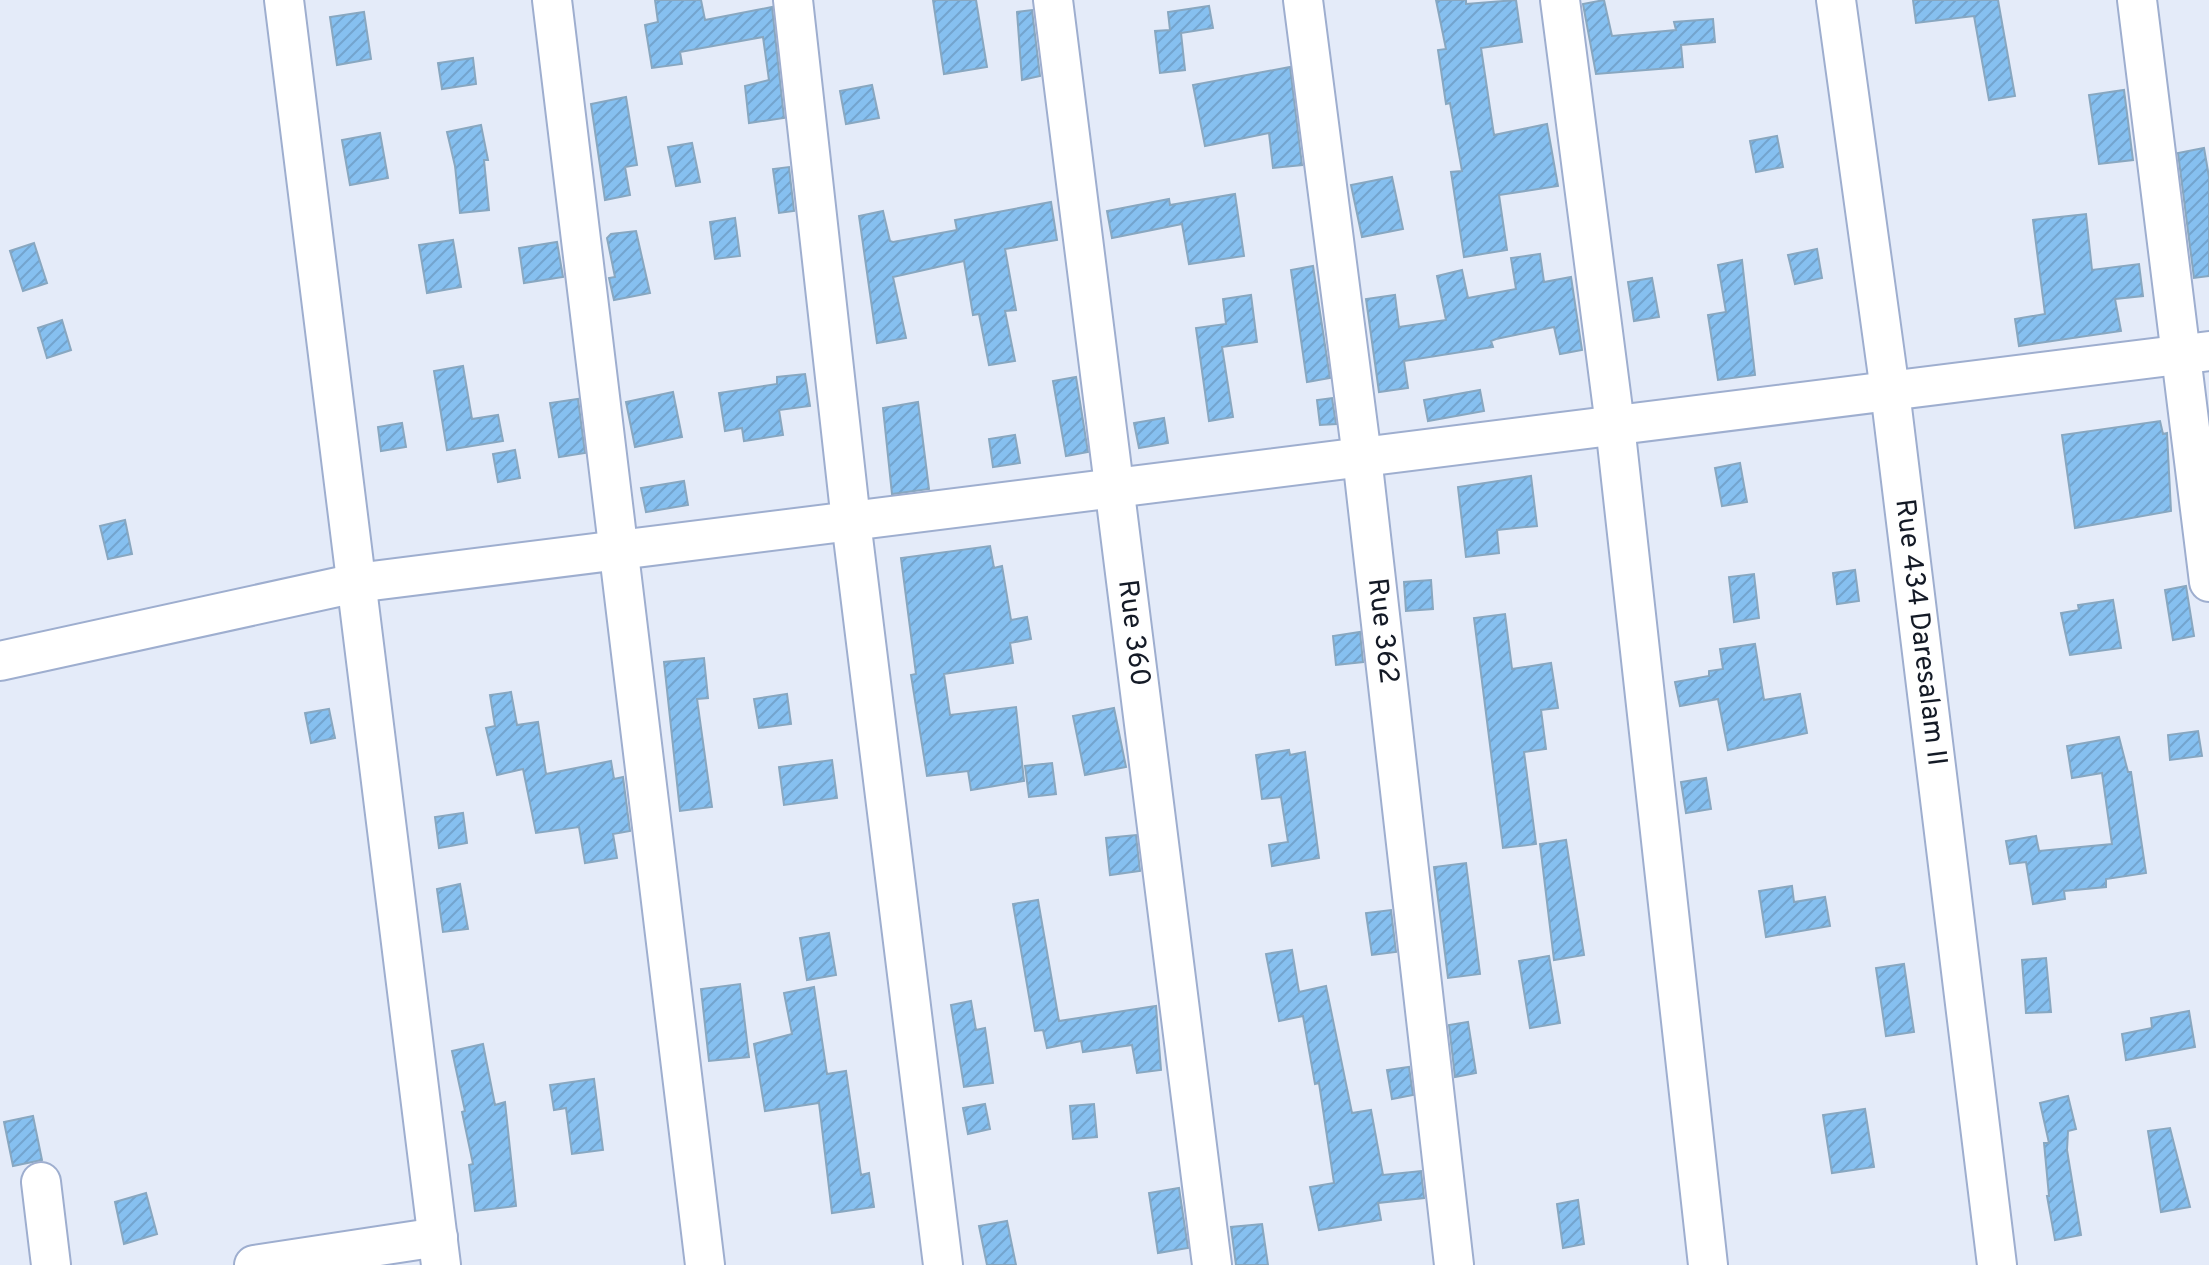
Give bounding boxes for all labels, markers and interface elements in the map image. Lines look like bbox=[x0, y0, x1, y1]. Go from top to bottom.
street label: Rue 434 Daresalam II bbox=[1885, 497, 1954, 768]
street label: Rue 362 bbox=[1358, 576, 1406, 686]
street label: Rue 360 bbox=[1108, 578, 1157, 688]

